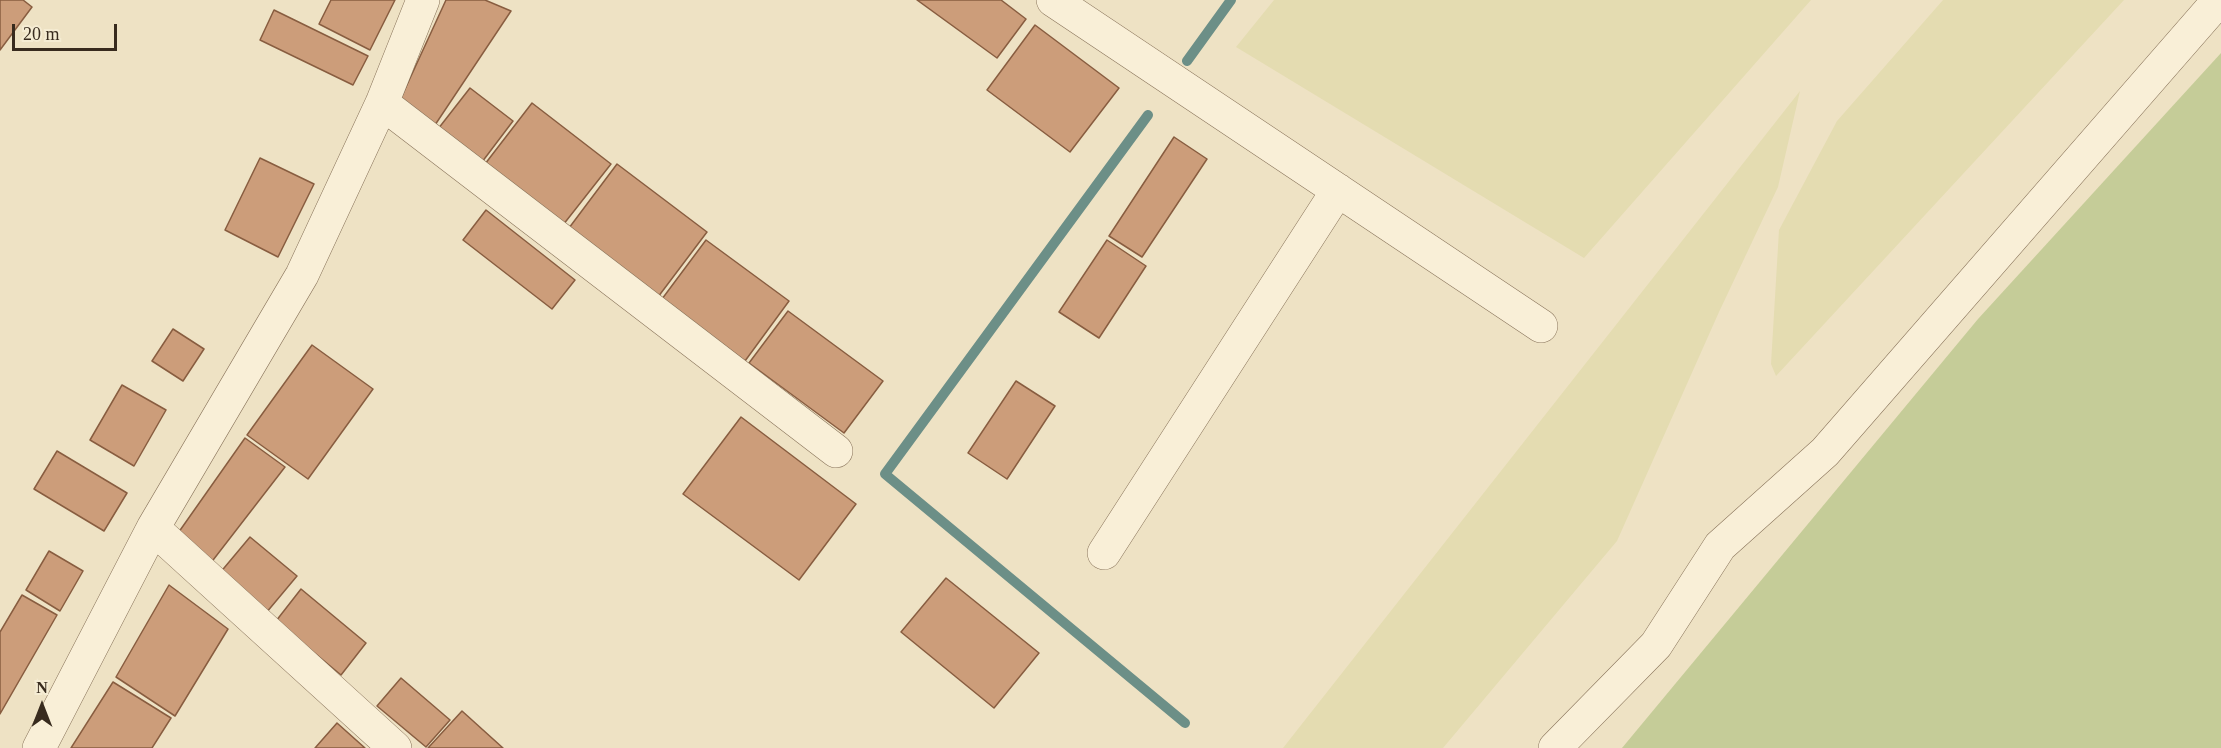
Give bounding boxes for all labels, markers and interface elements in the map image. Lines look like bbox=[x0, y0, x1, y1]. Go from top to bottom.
scale bar bbox=[15, 12, 120, 50]
text: 20 m bbox=[23, 24, 60, 44]
north arrow bbox=[12, 676, 72, 736]
text: N bbox=[36, 679, 48, 696]

